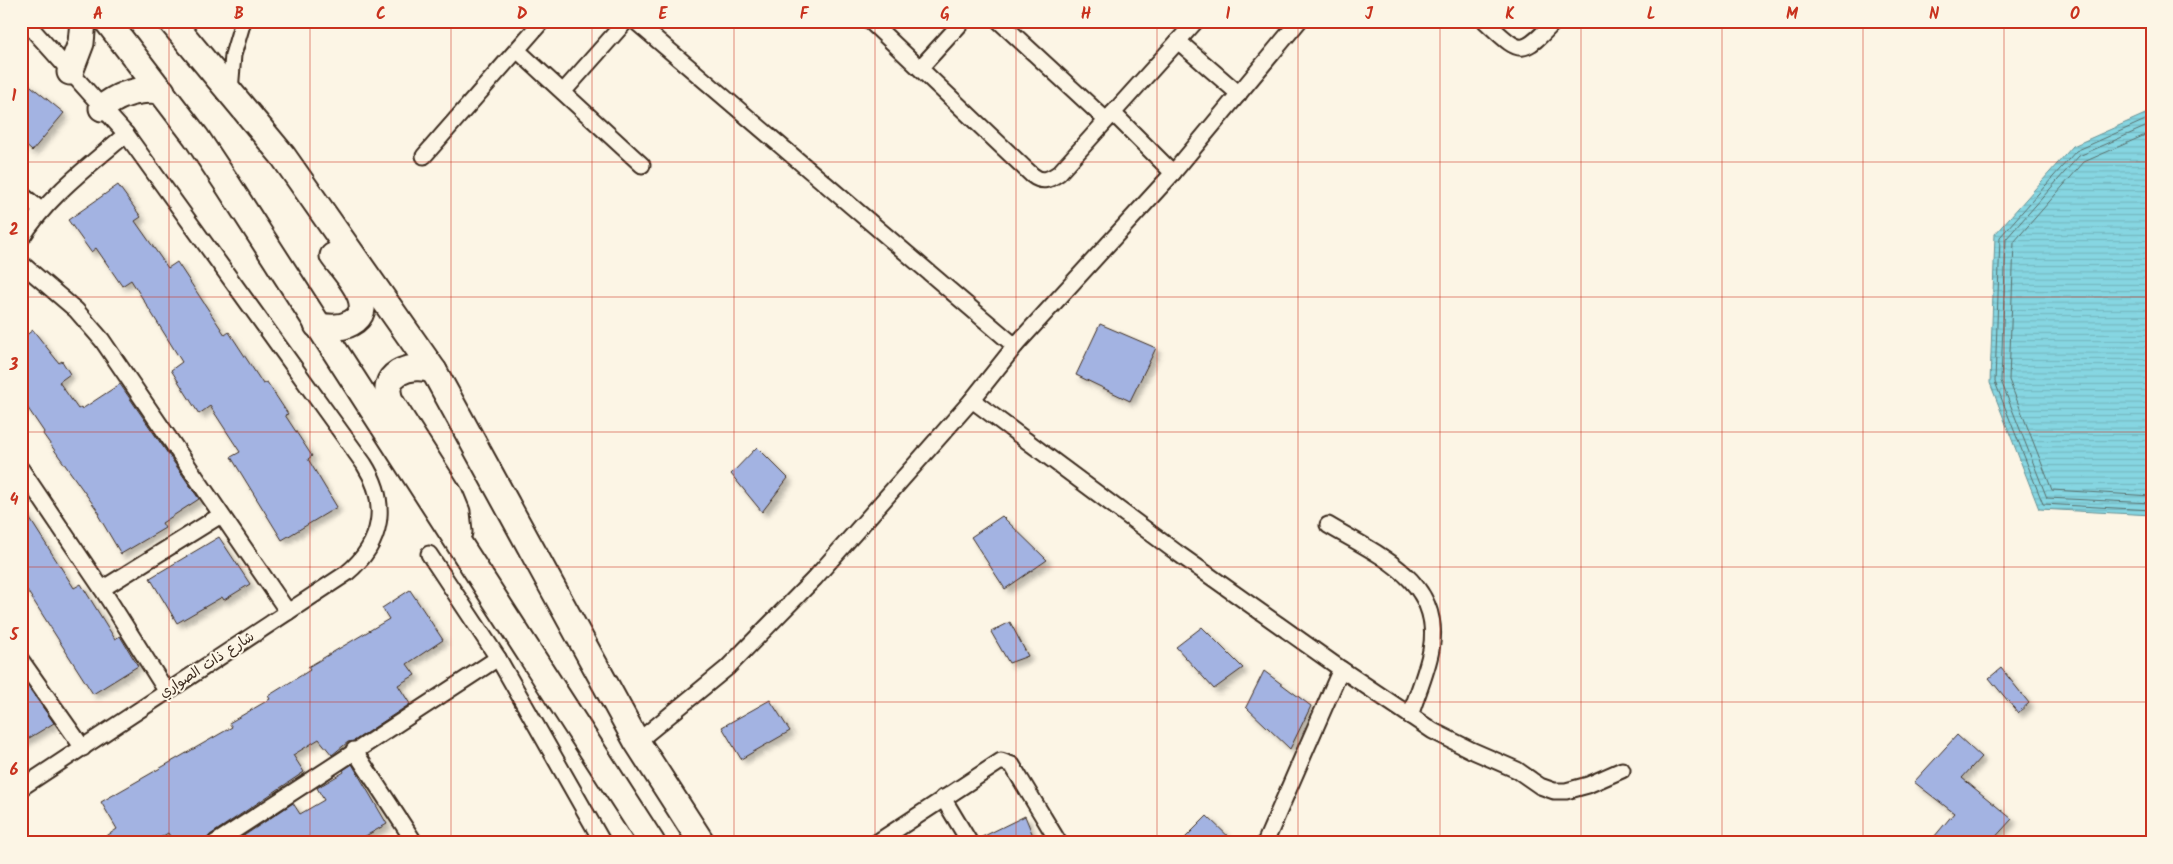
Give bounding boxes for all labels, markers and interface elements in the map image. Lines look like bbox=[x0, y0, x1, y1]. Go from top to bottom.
text: A bbox=[93, 2, 103, 27]
text: B bbox=[234, 2, 244, 27]
text: C bbox=[376, 2, 386, 27]
text: D bbox=[517, 2, 528, 27]
text: E bbox=[659, 2, 669, 27]
text: F bbox=[800, 2, 810, 27]
text: G bbox=[940, 2, 950, 27]
text: H bbox=[1081, 2, 1091, 27]
text: I bbox=[1226, 2, 1231, 27]
text: J bbox=[1365, 2, 1374, 27]
text: K bbox=[1505, 2, 1515, 27]
text: L bbox=[1647, 2, 1655, 27]
text: M bbox=[1786, 2, 1799, 27]
text: N bbox=[1929, 2, 1939, 27]
text: O bbox=[2070, 2, 2080, 27]
text: 1 bbox=[12, 84, 17, 109]
text: 2 bbox=[9, 218, 19, 243]
text: 3 bbox=[9, 353, 19, 378]
text: 4 bbox=[10, 488, 19, 513]
text: 5 bbox=[9, 623, 20, 648]
street label: شارع ذات الصواري bbox=[155, 626, 259, 704]
text: 6 bbox=[10, 758, 19, 783]

